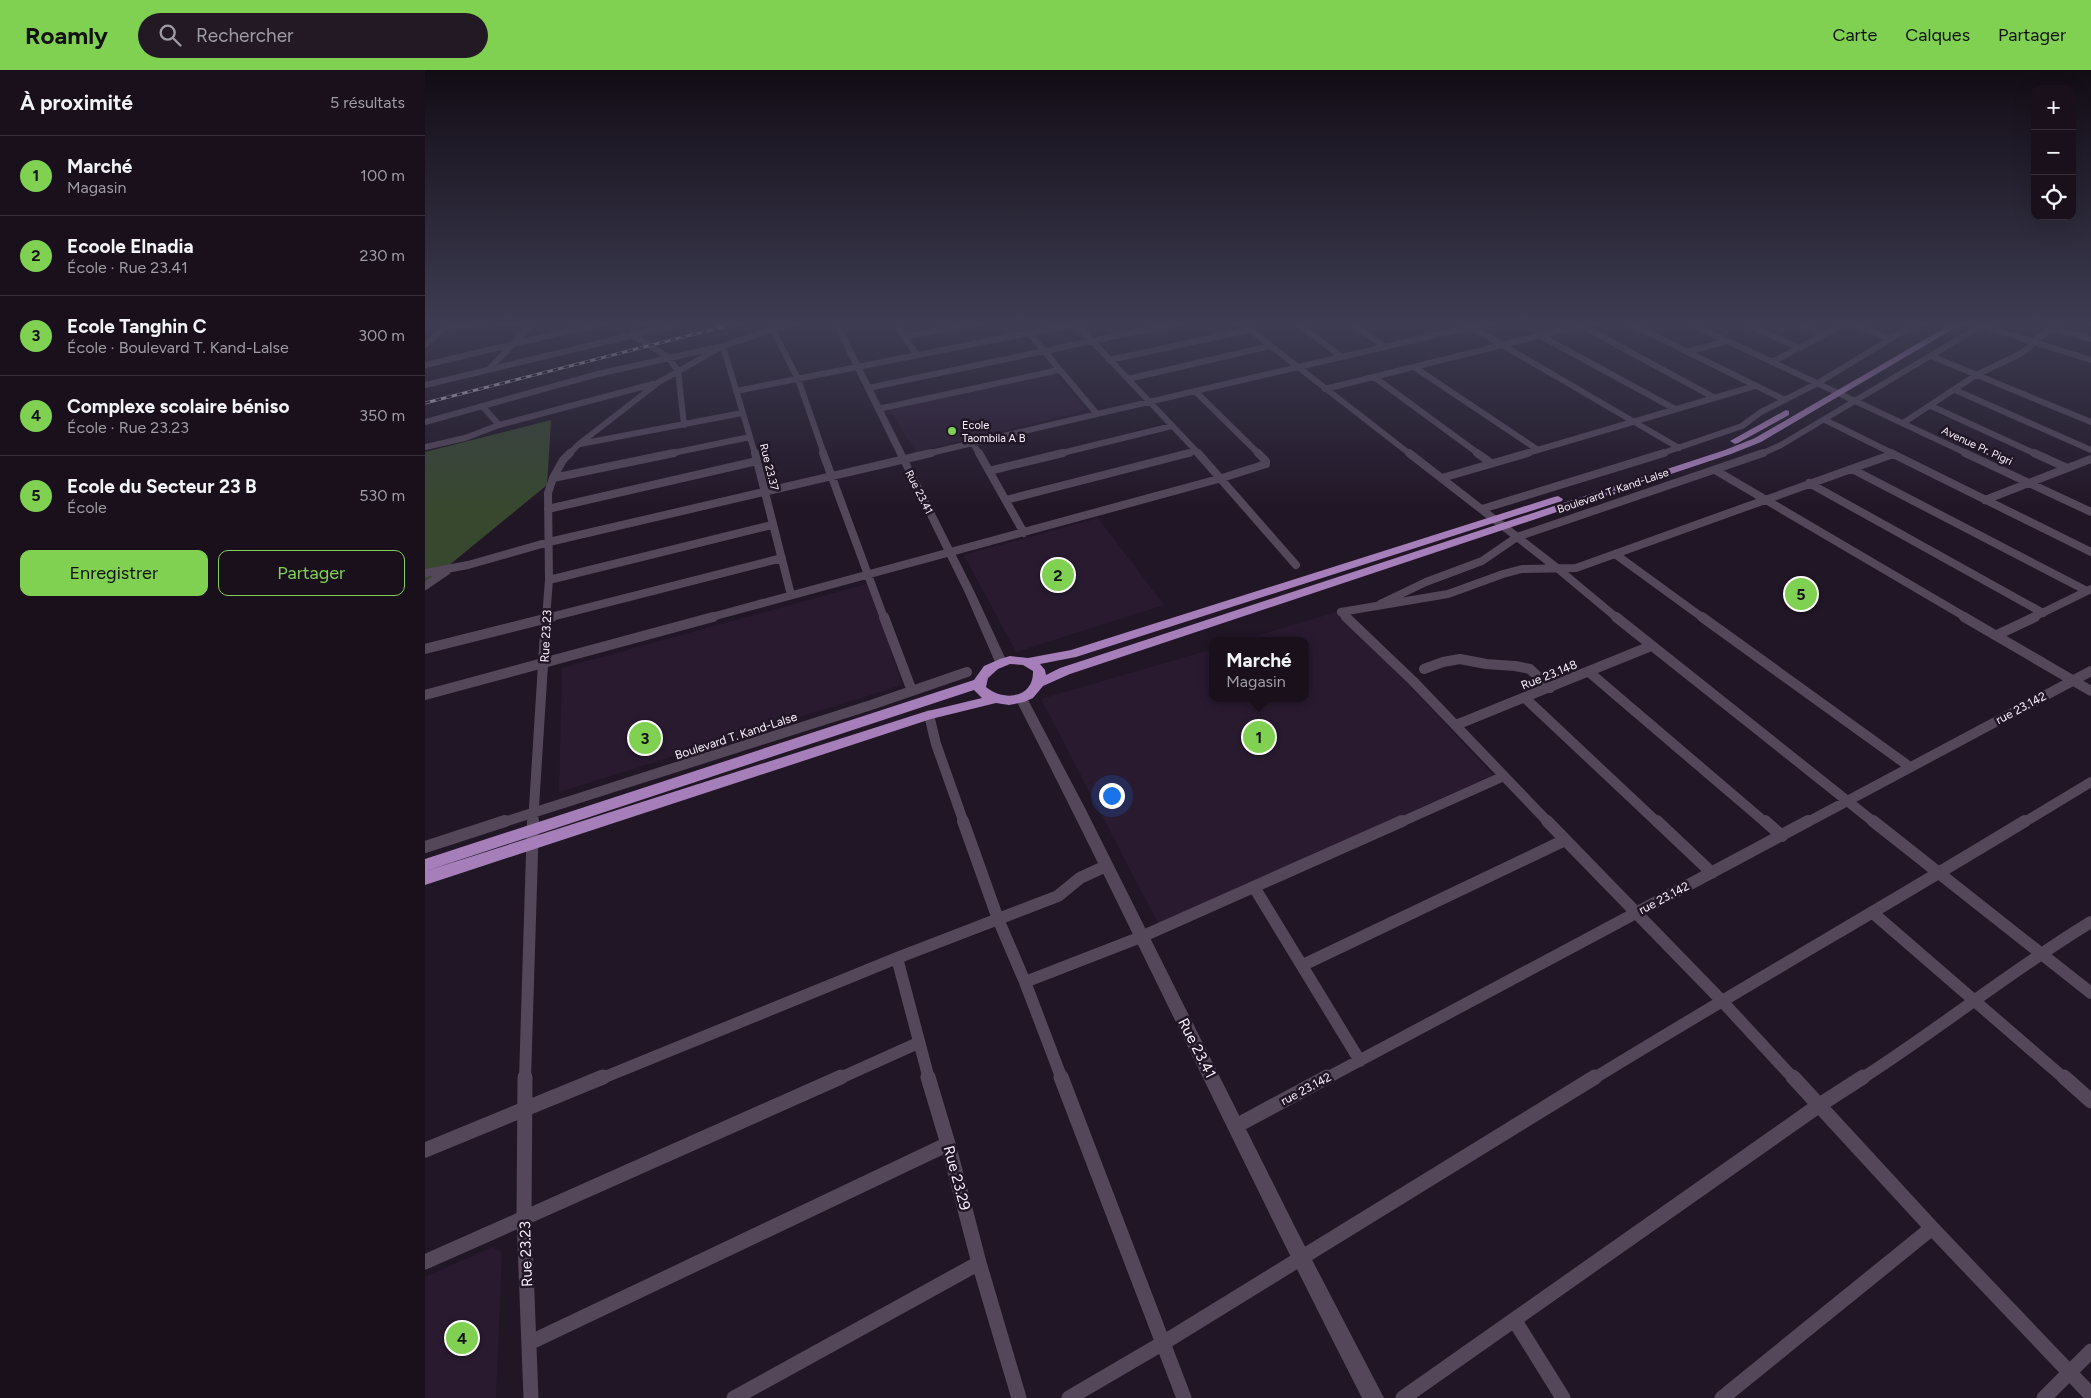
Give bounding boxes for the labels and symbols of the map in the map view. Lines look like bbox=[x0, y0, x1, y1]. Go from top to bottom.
place label: Ecole Taombila A B bbox=[962, 419, 1026, 445]
street label: Avenue Pr. Pigri bbox=[1940, 424, 2014, 468]
marker: Ecole Taombila A B bbox=[946, 425, 958, 437]
street label: Rue 23.37 bbox=[757, 442, 781, 492]
street label: Boulevard T. Kand-Lalse bbox=[1556, 466, 1670, 516]
street label: Rue 23.41 bbox=[902, 468, 936, 516]
pin: 2 bbox=[1042, 556, 1074, 594]
pin: 5 bbox=[1785, 575, 1817, 613]
street label: Rue 23.23 bbox=[538, 609, 554, 663]
street label: Rue 23.148 bbox=[1519, 657, 1579, 693]
street label: rue 23.142 bbox=[1993, 689, 2049, 727]
street label: Boulevard T. Kand-Lalse bbox=[673, 709, 799, 762]
pin: 1 bbox=[1243, 718, 1275, 756]
pin: 3 bbox=[629, 719, 661, 757]
your location bbox=[1099, 783, 1125, 809]
street label: rue 23.142 bbox=[1636, 879, 1692, 917]
street label: Rue 23.41 bbox=[1174, 1015, 1220, 1081]
street label: rue 23.142 bbox=[1278, 1070, 1334, 1108]
street label: Rue 23.29 bbox=[940, 1144, 974, 1212]
street label: Rue 23.23 bbox=[516, 1221, 536, 1287]
pin: 4 bbox=[446, 1319, 478, 1357]

